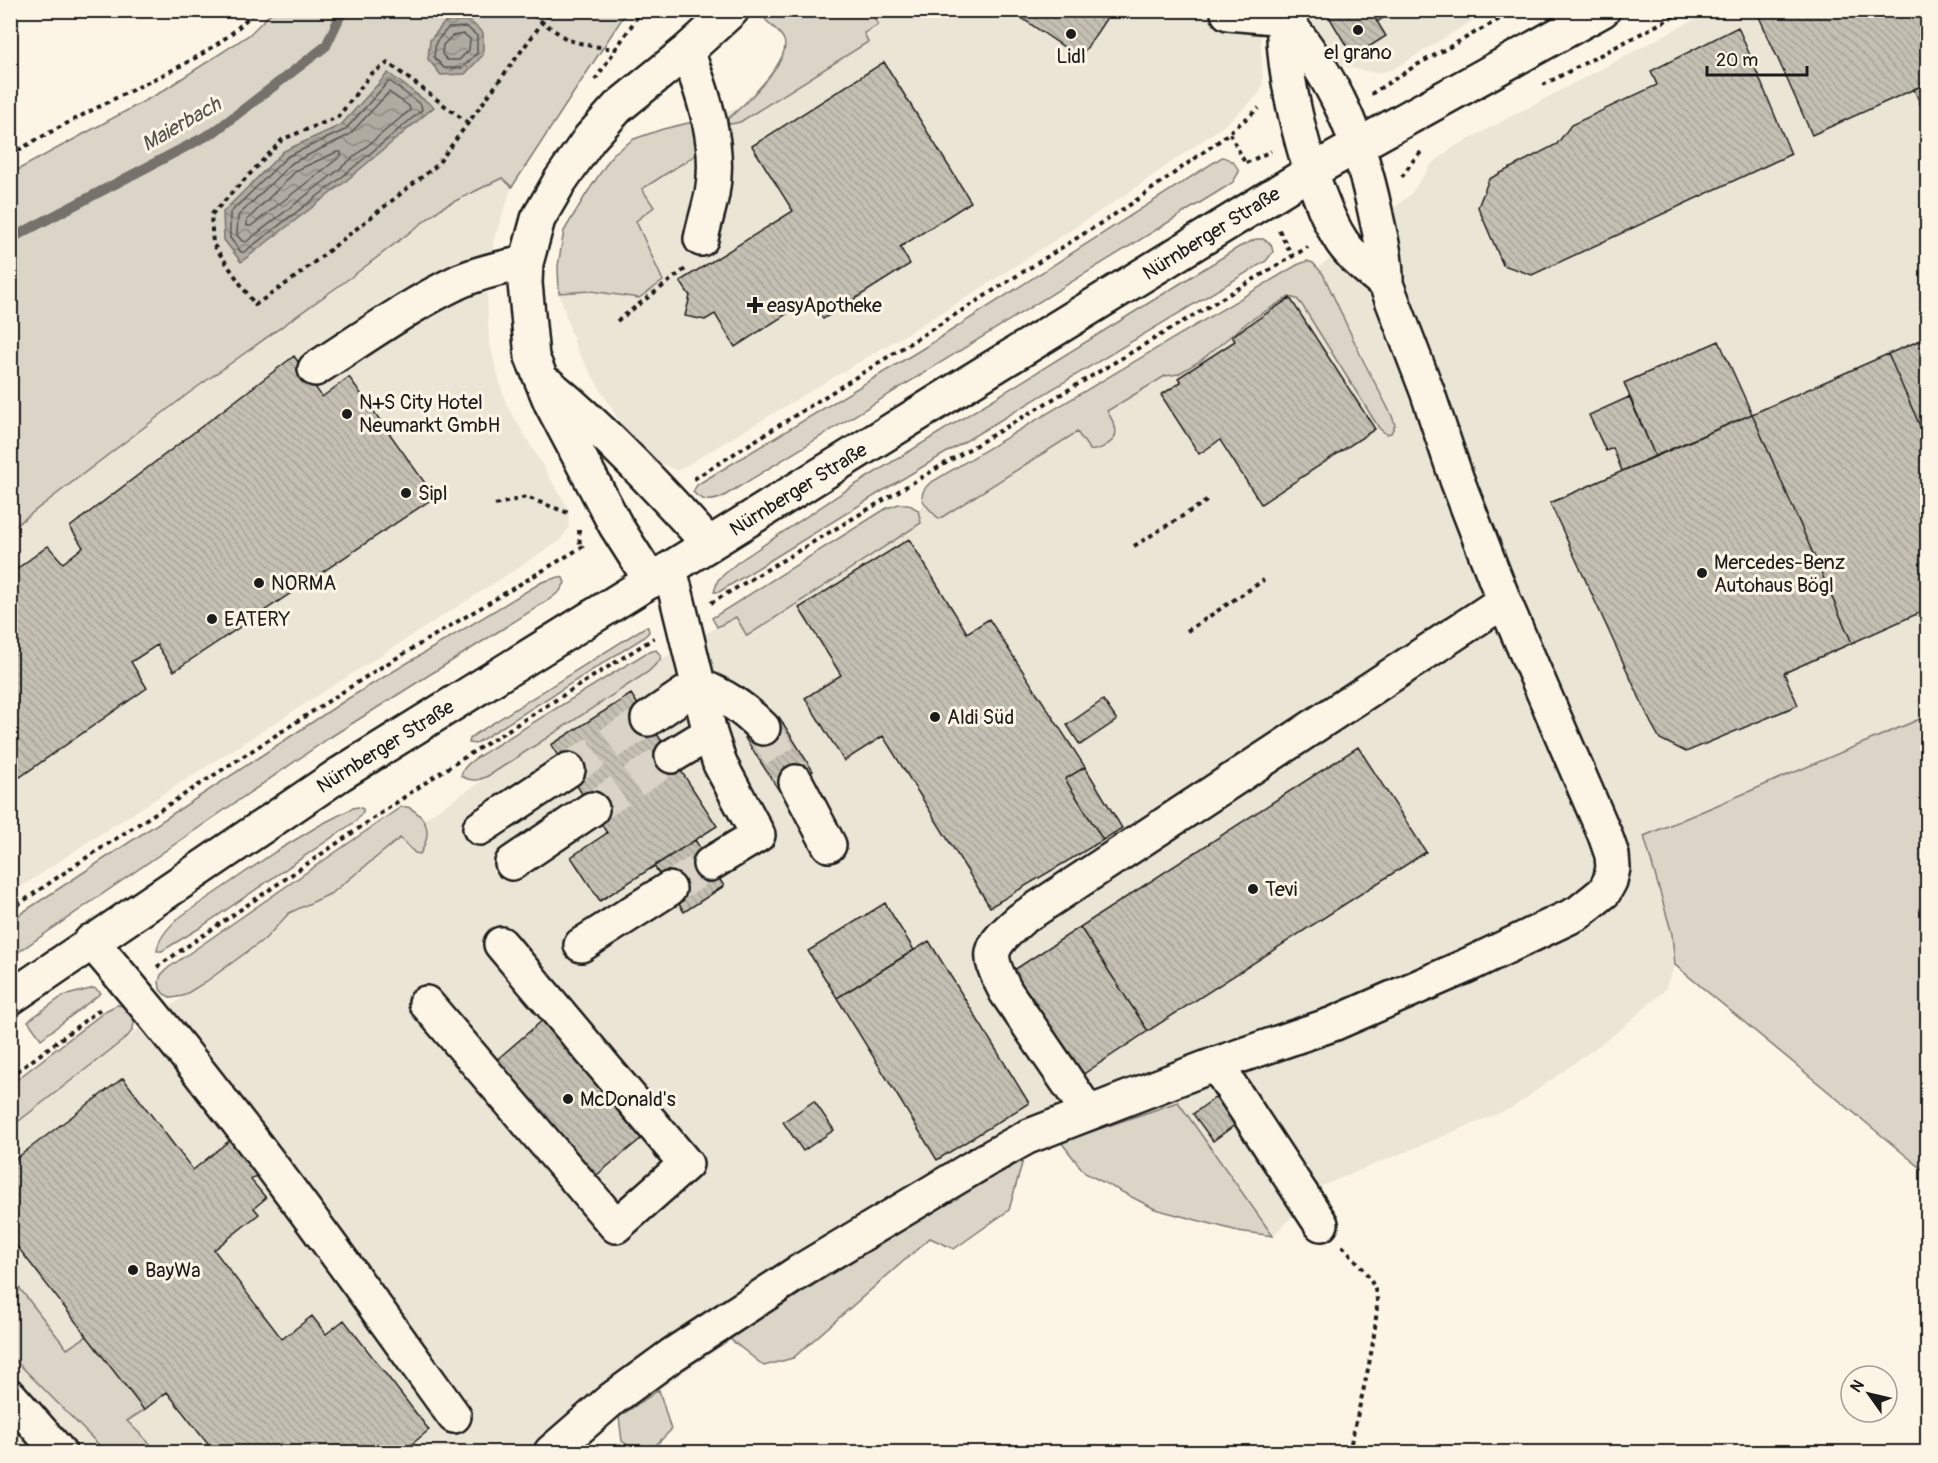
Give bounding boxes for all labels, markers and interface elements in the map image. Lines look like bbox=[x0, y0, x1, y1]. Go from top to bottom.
marker: el grano bbox=[1351, 23, 1365, 37]
marker: Lidl bbox=[1064, 27, 1078, 41]
scale bar bbox=[1707, 39, 1808, 77]
place label: el grano bbox=[1324, 40, 1392, 65]
place label: Lidl bbox=[1056, 44, 1086, 69]
text: 20 m bbox=[1716, 49, 1758, 72]
water label: Maierbach bbox=[137, 90, 227, 158]
street label: Nürnberger Straße bbox=[1138, 181, 1285, 286]
place label: easyApotheke bbox=[767, 293, 882, 318]
marker: easyApotheke bbox=[748, 298, 762, 312]
place label: N+S City Hotel Neumarkt GmbH bbox=[359, 390, 500, 438]
marker: N+S City Hotel Neumarkt GmbH bbox=[340, 407, 354, 421]
street label: Nürnberger Straße bbox=[725, 437, 872, 542]
place label: Sipl bbox=[418, 481, 447, 506]
marker: Sipl bbox=[399, 486, 413, 500]
place label: Mercedes-Benz Autohaus Bögl bbox=[1714, 550, 1845, 598]
marker: Mercedes-Benz Autohaus Bögl bbox=[1695, 566, 1709, 580]
place label: NORMA bbox=[271, 571, 336, 596]
marker: NORMA bbox=[252, 576, 266, 590]
place label: EATERY bbox=[224, 607, 291, 632]
marker: EATERY bbox=[205, 612, 219, 626]
street label: Nürnberger Straße bbox=[312, 694, 459, 799]
place label: Aldi Süd bbox=[947, 705, 1014, 730]
marker: Aldi Süd bbox=[928, 710, 942, 724]
place label: Tevi bbox=[1265, 877, 1297, 902]
marker: Tevi bbox=[1246, 882, 1260, 896]
place label: McDonald's bbox=[580, 1087, 676, 1112]
marker: McDonald's bbox=[561, 1092, 575, 1106]
place label: BayWa bbox=[145, 1258, 201, 1283]
marker: BayWa bbox=[126, 1263, 140, 1277]
north arrow bbox=[1839, 1364, 1899, 1424]
text: N bbox=[1846, 1376, 1869, 1396]

